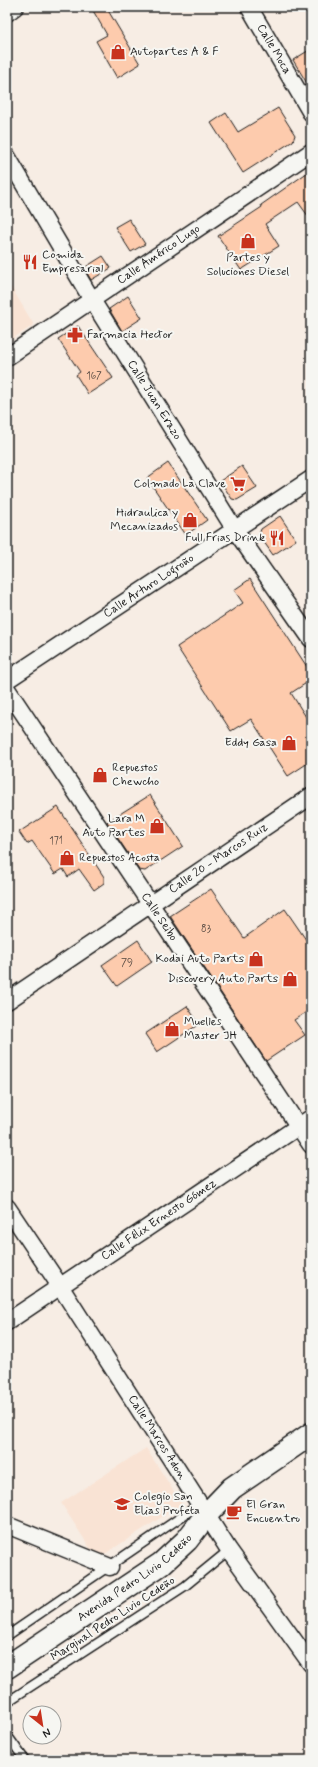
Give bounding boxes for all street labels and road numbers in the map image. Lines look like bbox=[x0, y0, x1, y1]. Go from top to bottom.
street label: Calle Moca bbox=[253, 21, 295, 77]
street label: Calle Américo Lugo bbox=[114, 221, 203, 288]
street label: Calle Juan Erazo bbox=[123, 357, 185, 443]
street label: Calle Arturo Logroño bbox=[100, 550, 197, 622]
street label: Calle 20 - Marcos Ruiz bbox=[166, 819, 271, 898]
street label: Calle Seibo bbox=[137, 890, 181, 944]
street label: Calle Félix Ernesto Gómez bbox=[98, 1175, 220, 1264]
street label: Calle Marcos Adon bbox=[124, 1392, 190, 1483]
street label: Avenida Pedro Livio Cedeño bbox=[74, 1531, 196, 1626]
street label: Marginal Pedro Livio Cedeño bbox=[48, 1573, 178, 1665]

